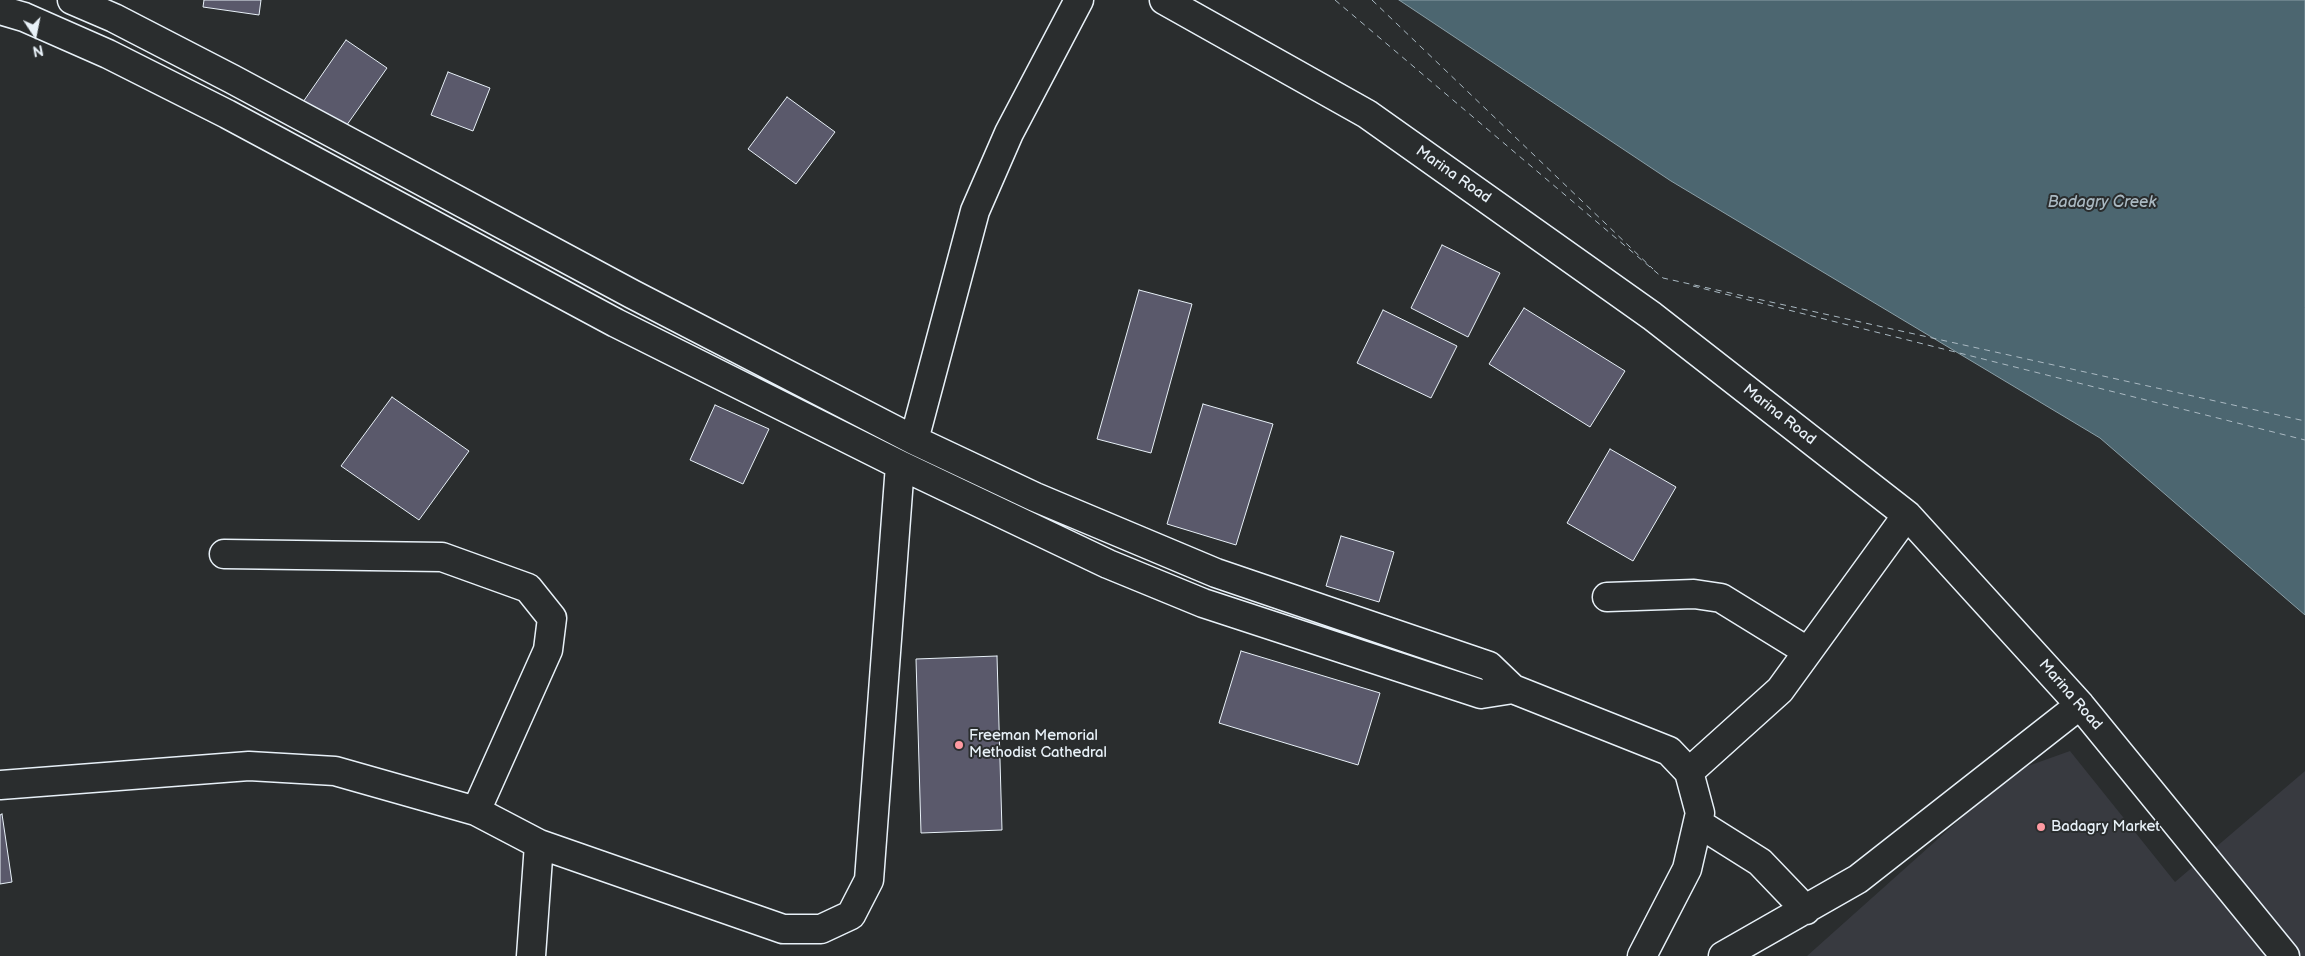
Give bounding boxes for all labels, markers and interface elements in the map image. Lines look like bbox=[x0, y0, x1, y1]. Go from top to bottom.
north arrow bbox=[10, 10, 60, 60]
text: N bbox=[31, 41, 45, 60]
street label: Marina Road bbox=[1412, 142, 1494, 208]
water label: Badagry Creek bbox=[2048, 193, 2156, 213]
street label: Marina Road bbox=[1739, 381, 1819, 449]
street label: Marina Road bbox=[2034, 656, 2106, 734]
place label: Freeman Memorial Methodist Cathedral bbox=[969, 727, 1107, 762]
marker: Freeman Memorial Methodist Cathedral bbox=[953, 739, 965, 751]
place label: Badagry Market bbox=[2051, 818, 2160, 836]
marker: Badagry Market bbox=[2035, 821, 2047, 833]

